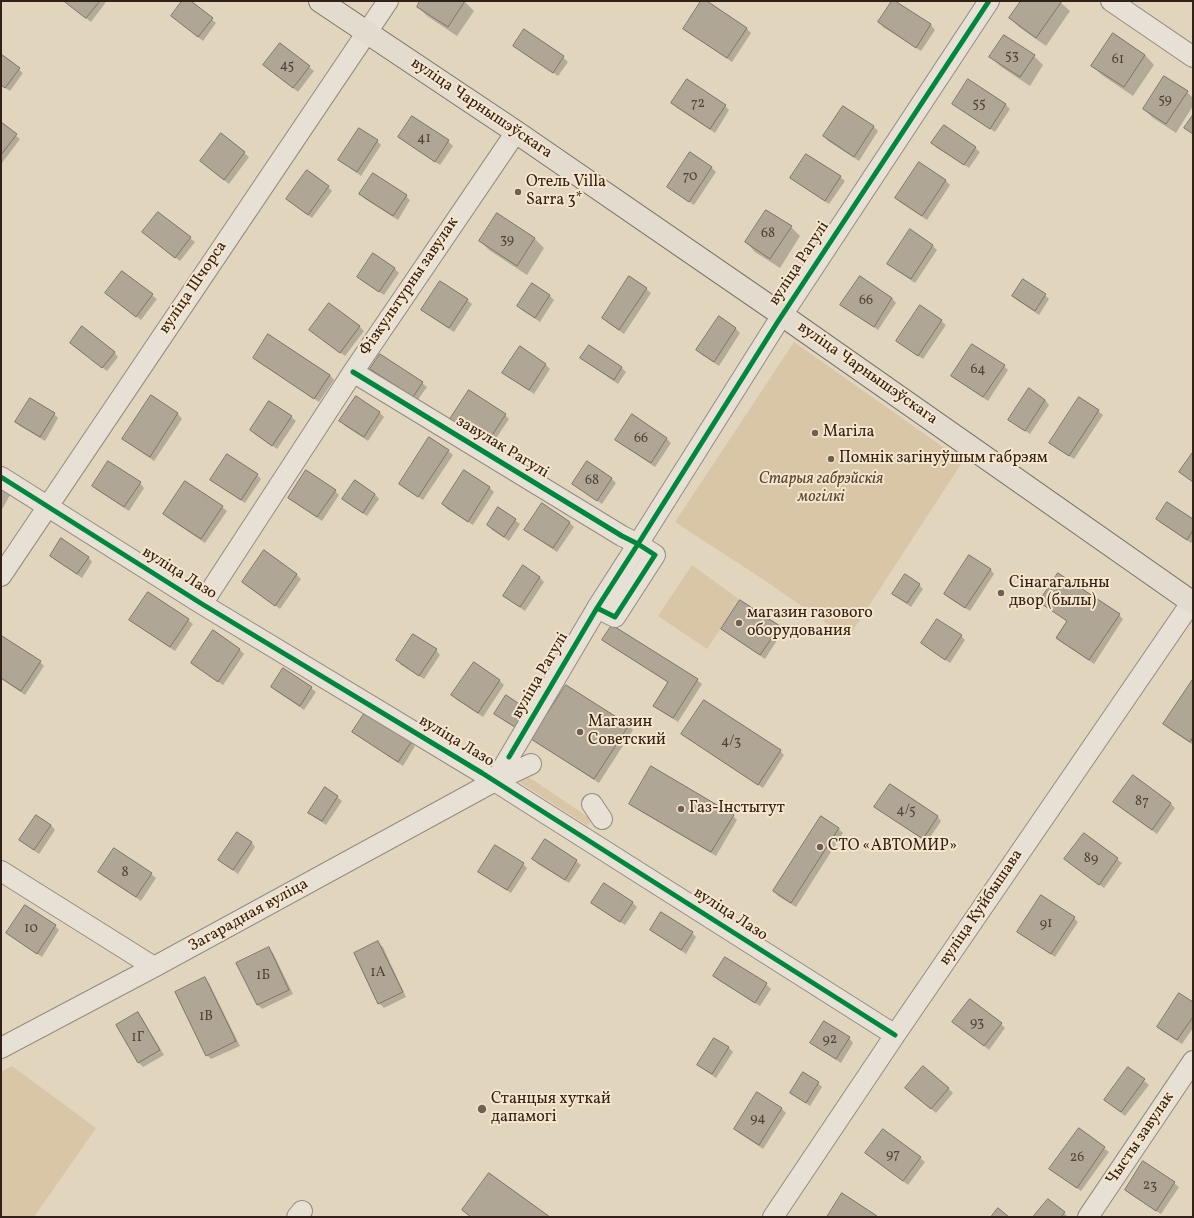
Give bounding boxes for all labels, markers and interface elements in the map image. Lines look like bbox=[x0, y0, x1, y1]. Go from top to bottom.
house number: 53 bbox=[1005, 48, 1019, 64]
house number: 61 bbox=[1112, 52, 1124, 68]
street label: вуліца Чарнышэўскага bbox=[407, 54, 555, 164]
house number: 45 bbox=[280, 58, 294, 74]
house number: 59 bbox=[1158, 92, 1172, 108]
house number: 72 bbox=[691, 96, 705, 112]
house number: 55 bbox=[972, 96, 986, 112]
house number: 41 bbox=[417, 131, 431, 147]
house number: 70 bbox=[683, 169, 697, 185]
place label: Отель Villa Sarra 3* bbox=[526, 173, 606, 211]
marker: Отель Villa Sarra 3* bbox=[513, 187, 523, 197]
street label: Фізкультурны завулак bbox=[356, 214, 464, 360]
street label: вуліца Рагулі bbox=[766, 218, 834, 310]
house number: 68 bbox=[761, 226, 775, 242]
house number: 39 bbox=[500, 232, 514, 248]
street label: вуліца Шчорса bbox=[156, 238, 232, 338]
house number: 66 bbox=[859, 293, 873, 309]
street label: вуліца Чарнышэўскага bbox=[793, 318, 941, 430]
house number: 64 bbox=[970, 362, 986, 378]
street label: завулак Рагулі bbox=[452, 413, 552, 483]
place label: Магіла bbox=[823, 423, 874, 443]
marker: Магіла bbox=[810, 428, 820, 438]
house number: 66 bbox=[634, 431, 648, 447]
place label: Помнік загінуўшым габрэям bbox=[839, 449, 1048, 469]
marker: Помнік загінуўшым габрэям bbox=[826, 454, 836, 464]
park label: Старыя габрэйскія могілкі bbox=[759, 470, 883, 508]
house number: 68 bbox=[585, 473, 599, 489]
street label: вуліца Лазо bbox=[138, 543, 220, 605]
place label: Сінагагальны двор (былы) bbox=[1009, 574, 1109, 612]
marker: Сінагагальны двор (былы) bbox=[996, 588, 1006, 598]
place label: магазин газового оборудования bbox=[747, 604, 873, 642]
marker: магазин газового оборудования bbox=[734, 618, 744, 628]
street label: вуліца Рагулі bbox=[509, 630, 573, 722]
street label: вуліца Лазо bbox=[415, 712, 497, 772]
place label: Магазин Советский bbox=[588, 713, 666, 751]
marker: Магазин Советский bbox=[575, 727, 585, 737]
house number: 4/3 bbox=[721, 734, 741, 750]
house number: 87 bbox=[1135, 794, 1149, 810]
place label: Газ-Інстытут bbox=[689, 799, 785, 819]
house number: 4/5 bbox=[896, 803, 916, 819]
marker: Газ-Інстытут bbox=[676, 804, 686, 814]
place label: СТО «АВТОМИР» bbox=[828, 837, 957, 857]
marker: СТО «АВТОМИР» bbox=[815, 842, 825, 852]
street label: вуліца Куйбышава bbox=[936, 846, 1028, 970]
house number: 89 bbox=[1084, 851, 1098, 867]
house number: 8 bbox=[121, 865, 129, 881]
street label: Загарадная вуліца bbox=[186, 875, 312, 957]
street label: вуліца Лазо bbox=[689, 884, 771, 946]
house number: 91 bbox=[1040, 916, 1052, 932]
house number: 10 bbox=[24, 921, 38, 937]
house number: 1А bbox=[370, 965, 386, 981]
house number: 1Б bbox=[256, 968, 270, 984]
house number: 1В bbox=[199, 1009, 213, 1025]
house number: 93 bbox=[970, 1015, 984, 1031]
house number: 1Г bbox=[131, 1030, 145, 1046]
house number: 92 bbox=[823, 1032, 837, 1048]
street label: Чысты завулак bbox=[1103, 1089, 1179, 1189]
place label: Станцыя хуткай дапамогі bbox=[491, 1090, 611, 1128]
marker: Станцыя хуткай дапамогі bbox=[476, 1103, 488, 1115]
house number: 94 bbox=[750, 1111, 766, 1127]
house number: 97 bbox=[886, 1147, 900, 1163]
house number: 26 bbox=[1070, 1150, 1084, 1166]
house number: 23 bbox=[1143, 1178, 1157, 1194]

